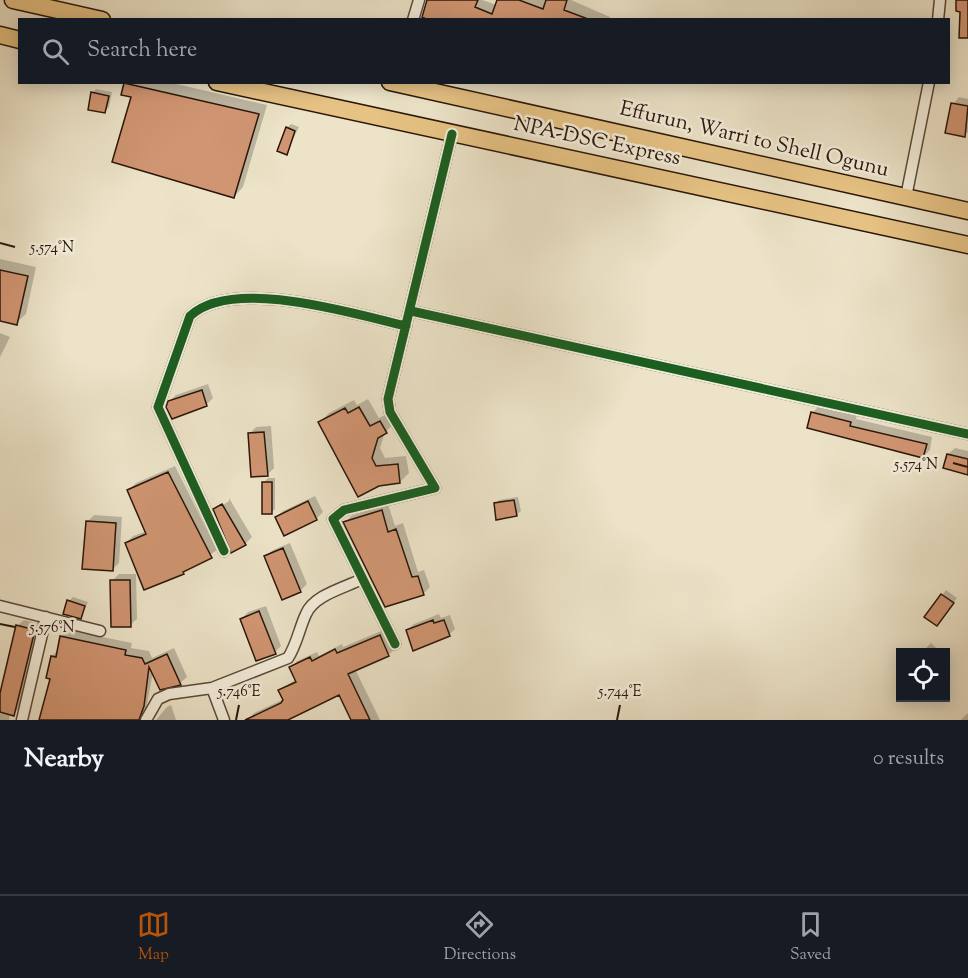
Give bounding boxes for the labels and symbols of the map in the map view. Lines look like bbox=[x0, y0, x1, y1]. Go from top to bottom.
street label: Effurun, Warri to Shell Ogunu bbox=[616, 94, 892, 186]
street label: NPA-DSC Express bbox=[511, 110, 683, 174]
text: 5.574°N bbox=[29, 238, 74, 259]
text: 5.574°N bbox=[893, 455, 938, 476]
text: 5.576°N bbox=[29, 618, 74, 639]
text: 5.746°E bbox=[216, 682, 261, 703]
text: 5.744°E bbox=[597, 682, 642, 703]

